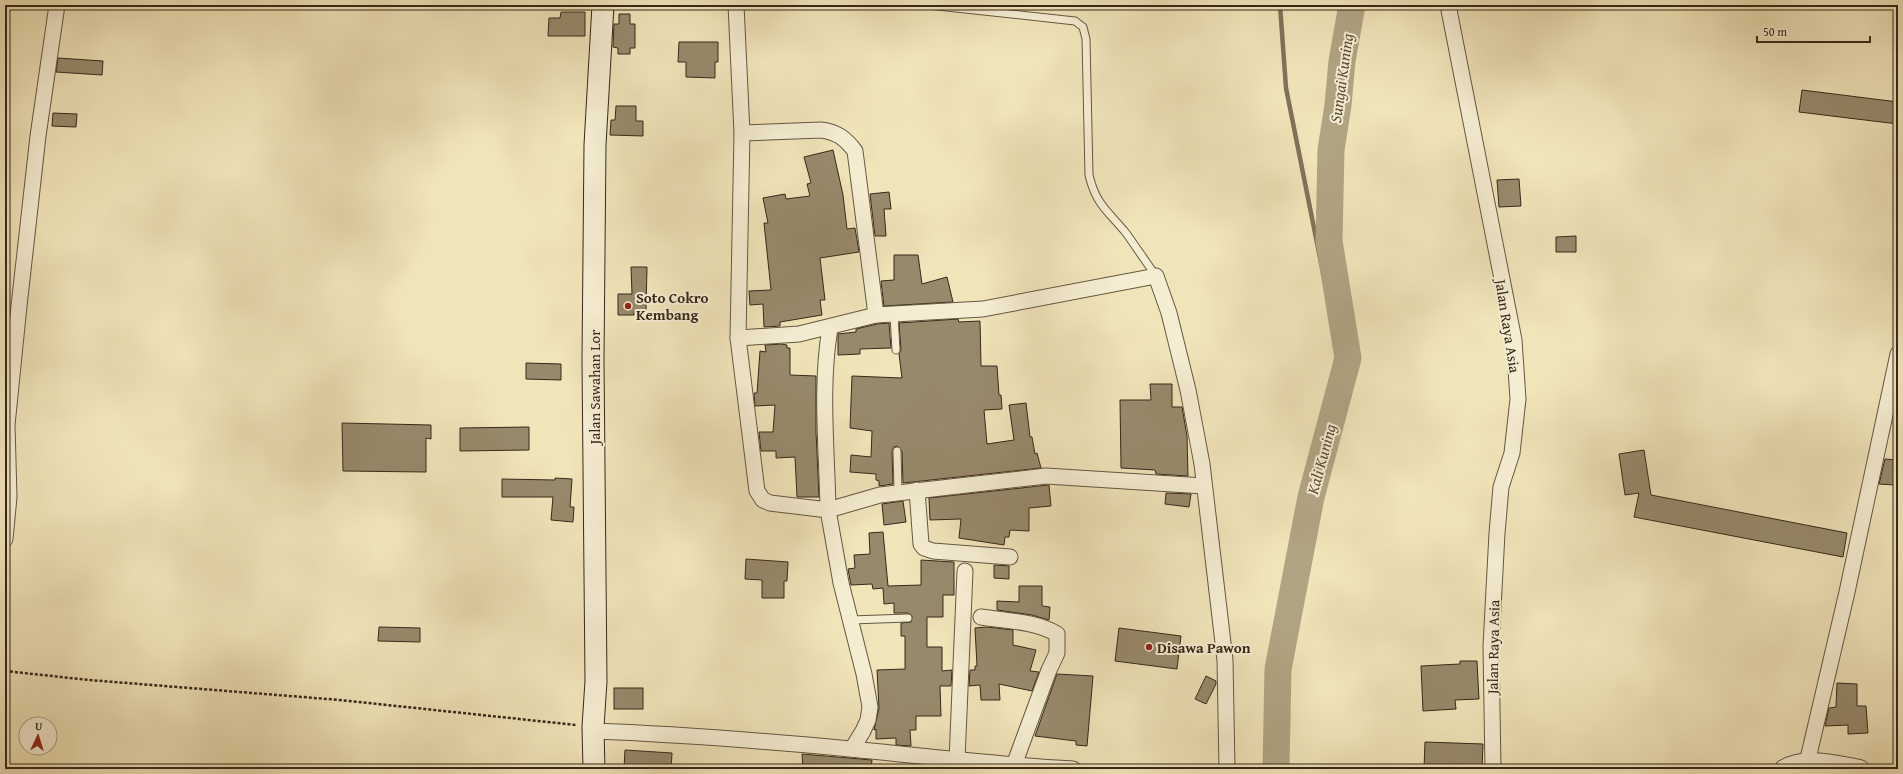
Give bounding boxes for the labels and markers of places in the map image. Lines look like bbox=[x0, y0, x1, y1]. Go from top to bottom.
place label: Soto Cokro Kembang bbox=[636, 287, 708, 325]
marker: Soto Cokro Kembang bbox=[623, 301, 633, 311]
place label: Disawa Pawon bbox=[1157, 637, 1251, 658]
marker: Disawa Pawon bbox=[1144, 642, 1154, 652]

